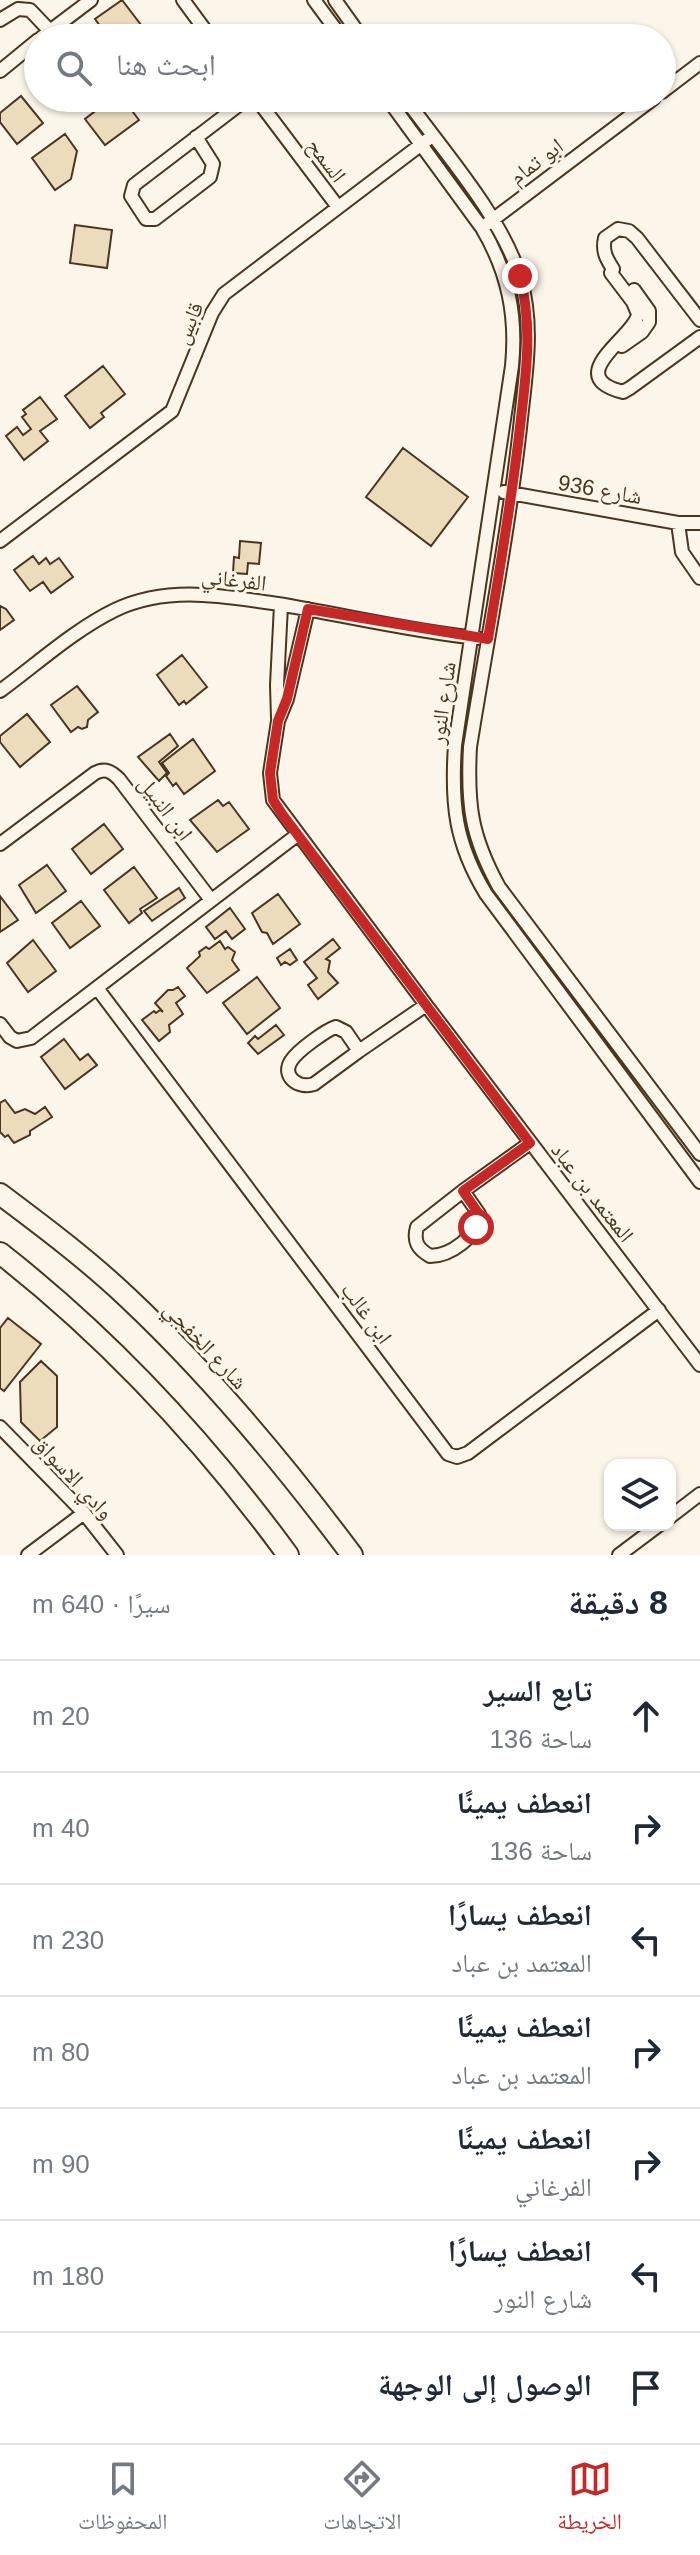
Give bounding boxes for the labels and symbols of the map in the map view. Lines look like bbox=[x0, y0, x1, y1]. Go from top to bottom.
street label: ابو تمام bbox=[505, 133, 569, 191]
street label: السمح bbox=[301, 134, 351, 188]
route end bbox=[502, 258, 538, 294]
street label: قابس bbox=[169, 298, 209, 348]
street label: شارع 936 bbox=[556, 470, 644, 510]
street label: الفرغاني bbox=[200, 563, 268, 600]
street label: شارع النور bbox=[424, 660, 462, 747]
street label: ابن النبيل bbox=[133, 771, 198, 846]
street label: المعتمد بن عباد bbox=[545, 1138, 639, 1247]
route start bbox=[458, 1209, 494, 1245]
street label: ابن غالب bbox=[335, 1278, 397, 1349]
street label: شارع الخفجي bbox=[155, 1296, 253, 1398]
street label: وادي الاسواق bbox=[25, 1430, 119, 1527]

